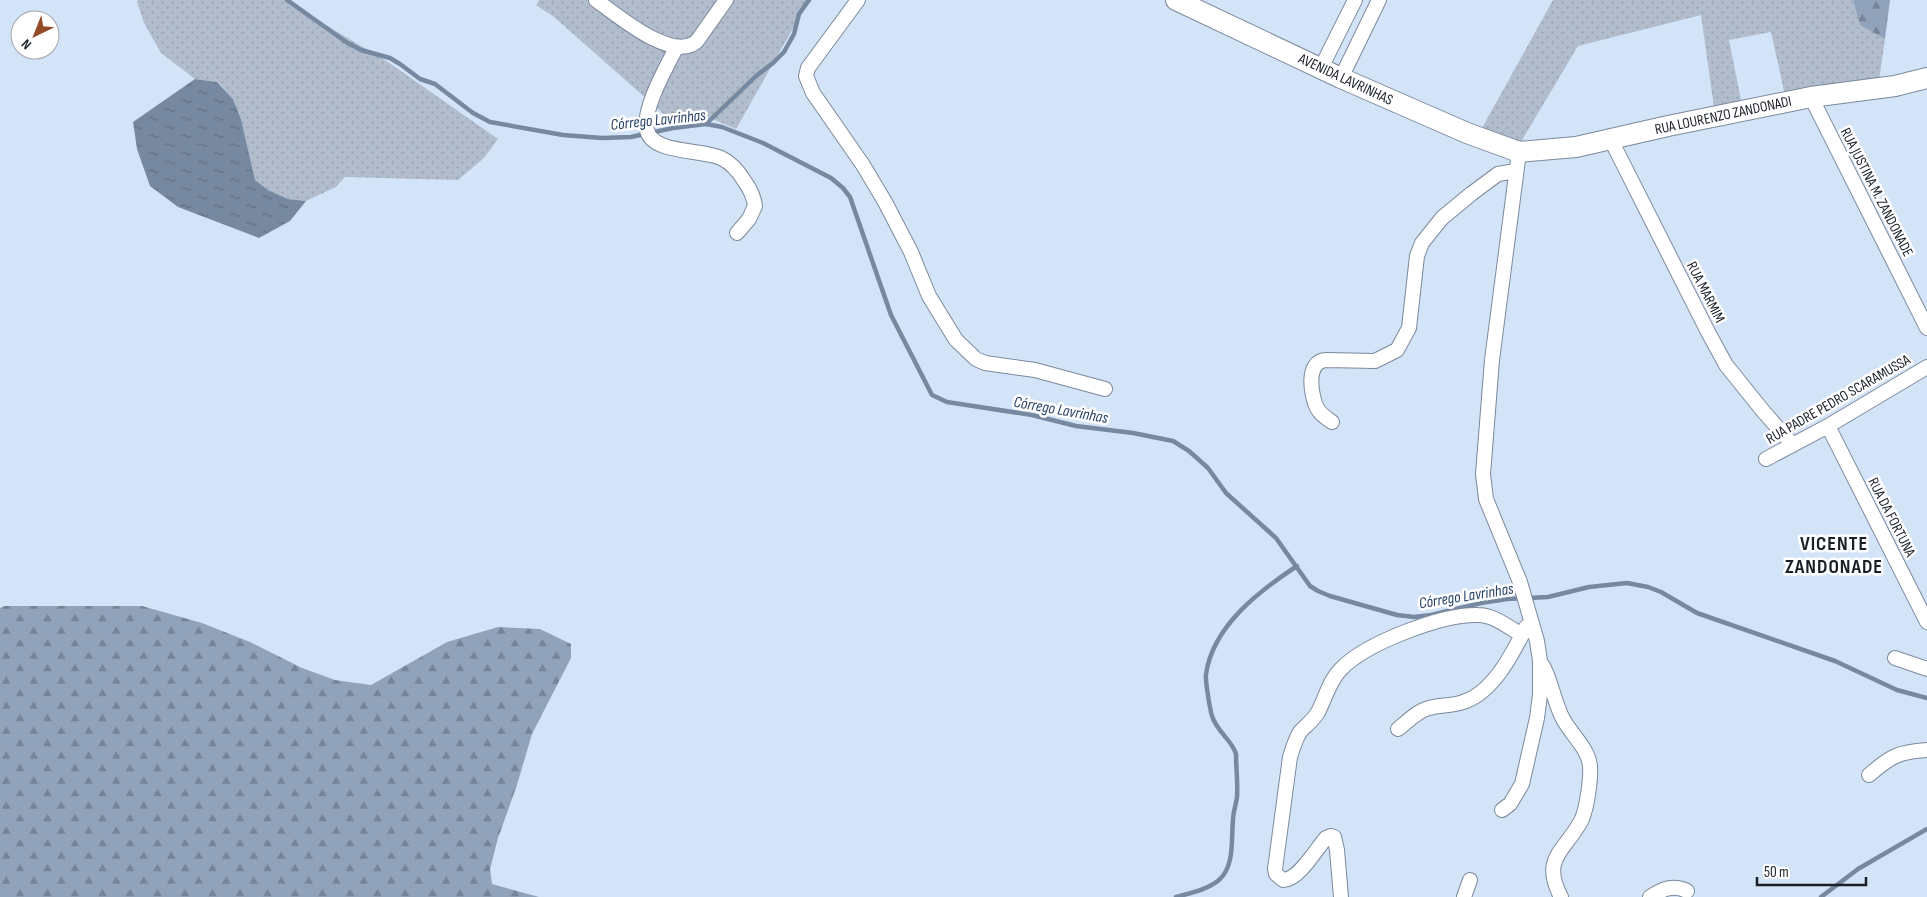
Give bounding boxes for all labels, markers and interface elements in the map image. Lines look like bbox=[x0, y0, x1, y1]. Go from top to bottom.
north arrow bbox=[10, 10, 60, 60]
text: N bbox=[18, 35, 35, 53]
street label: AVENIDA LAVRINHAS bbox=[1295, 49, 1396, 110]
street label: RUA LOURENZO ZANDONADI bbox=[1653, 92, 1793, 139]
water label: Córrego Lavrinhas bbox=[610, 106, 707, 135]
street label: RUA JUSTINA M. ZANDONADE bbox=[1836, 125, 1917, 260]
street label: RUA MARMIM bbox=[1682, 258, 1729, 326]
street label: RUA PADRE PEDRO SCARAMUSSA bbox=[1763, 350, 1914, 449]
water label: Córrego Lavrinhas bbox=[1012, 393, 1110, 428]
street label: RUA DA FORTUNA bbox=[1863, 474, 1920, 561]
district label: VICENTE ZANDONADE bbox=[1785, 532, 1883, 579]
water label: Córrego Lavrinhas bbox=[1418, 580, 1515, 613]
scale bar bbox=[1757, 854, 1866, 886]
text: 50 m bbox=[1764, 863, 1789, 882]

